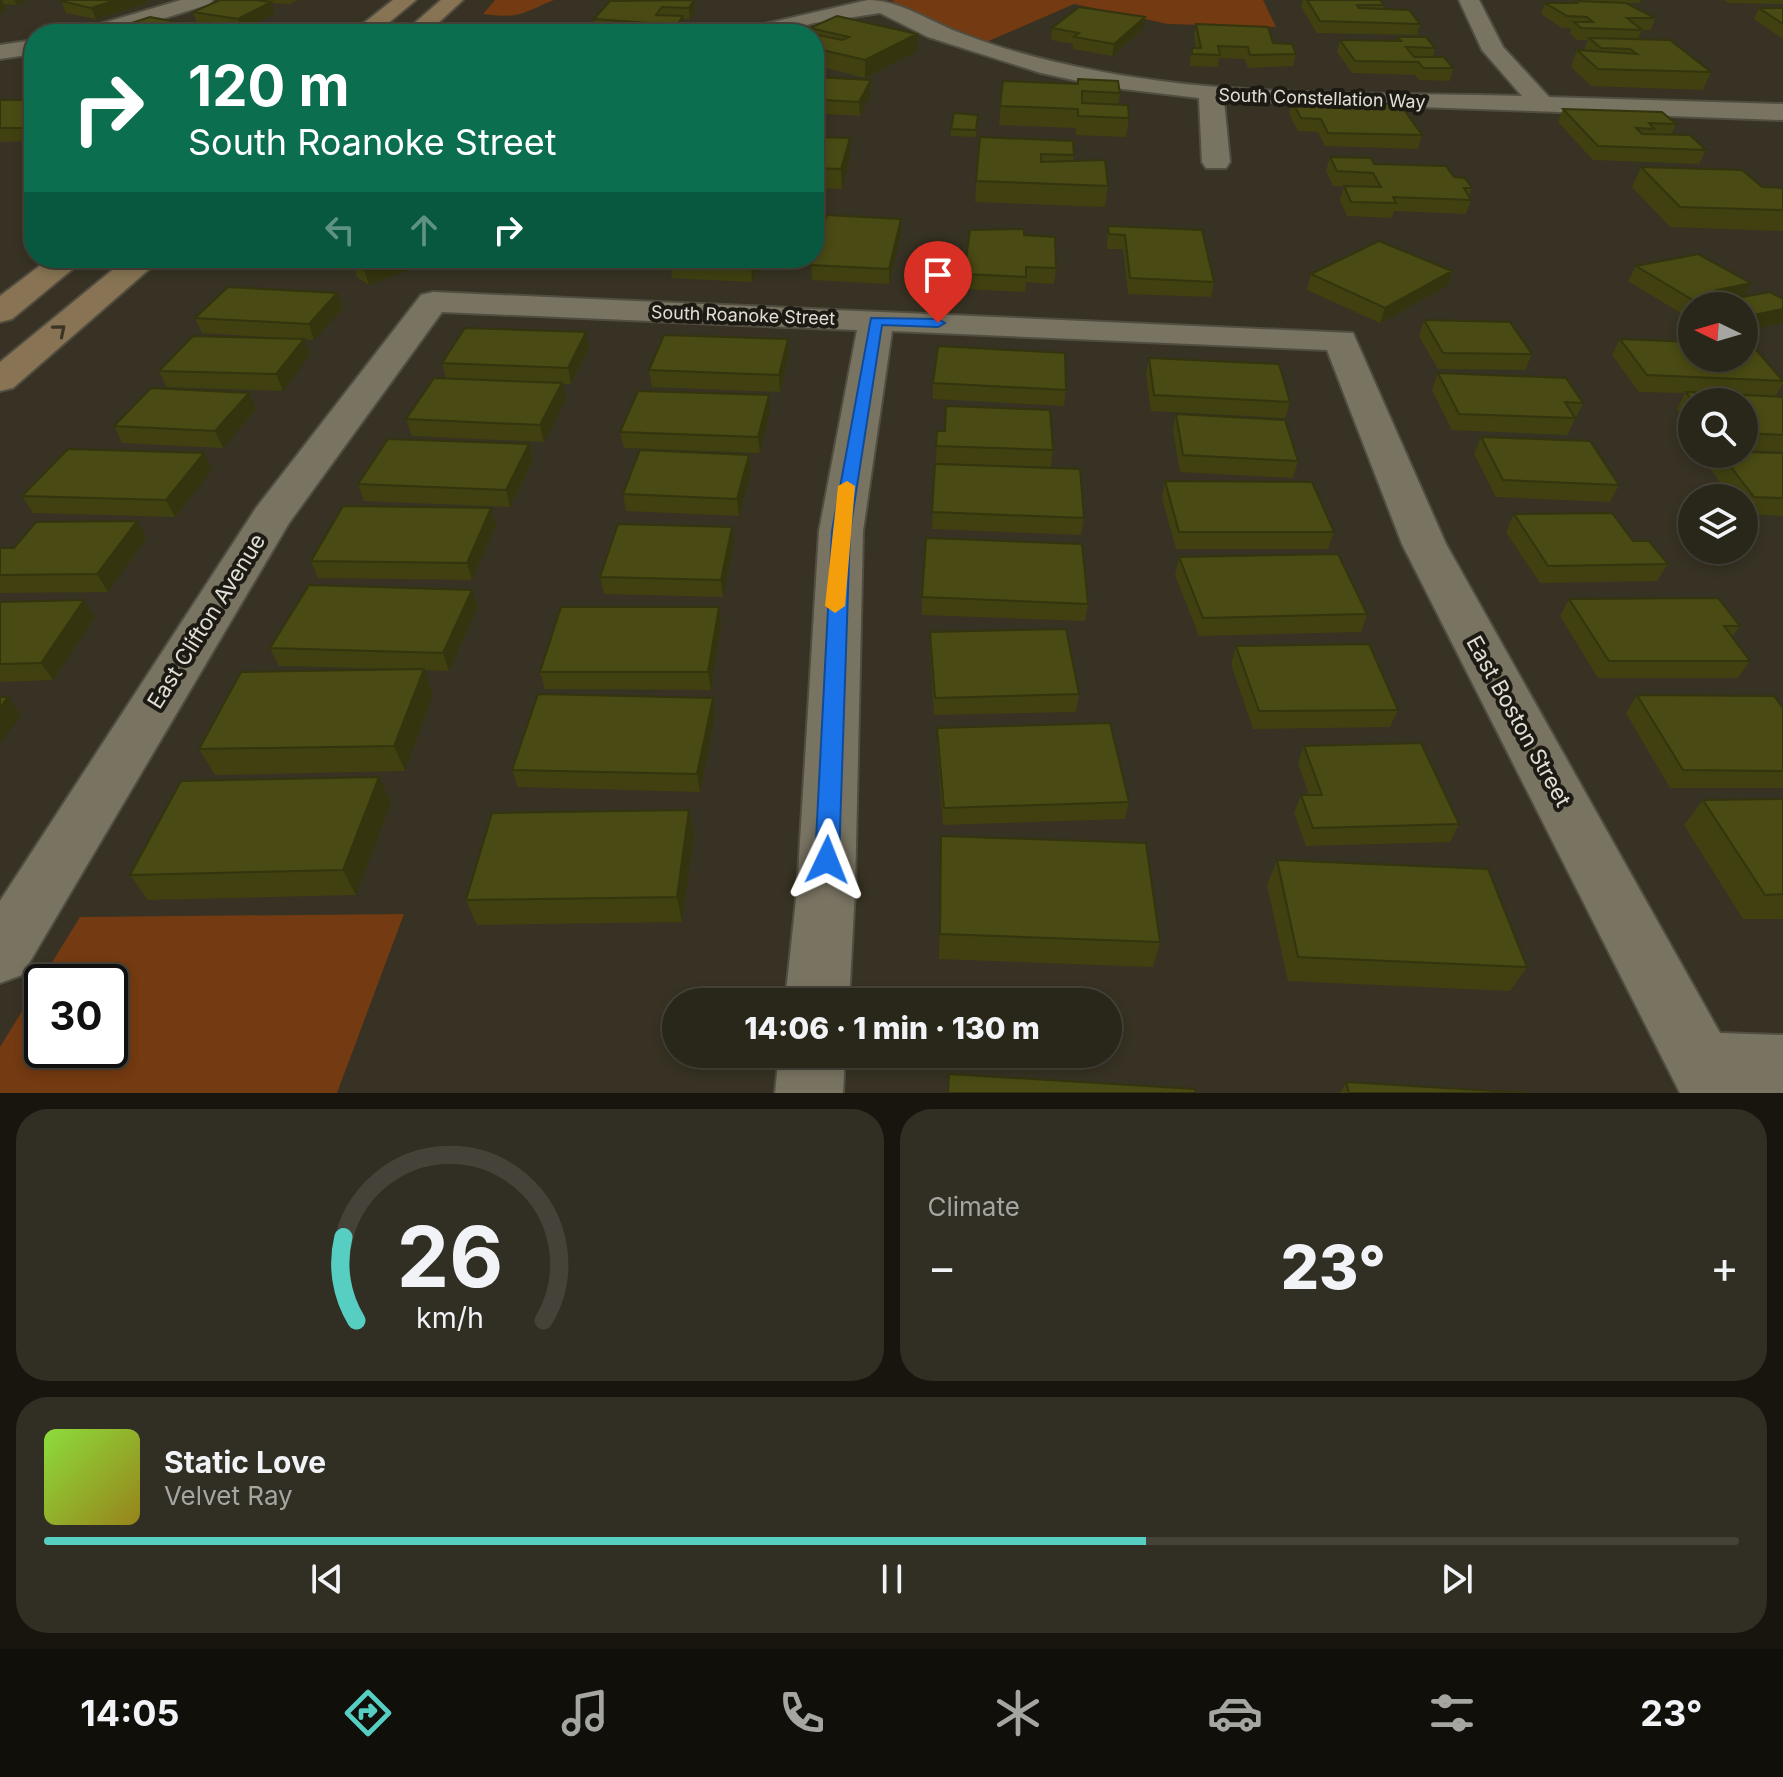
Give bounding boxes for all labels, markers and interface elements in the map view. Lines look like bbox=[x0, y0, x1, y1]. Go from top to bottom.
text: 120 m bbox=[188, 52, 350, 120]
icon: right bbox=[56, 56, 160, 160]
street label: South Constellation Way bbox=[1218, 84, 1426, 112]
text: South Roanoke Street bbox=[188, 120, 556, 164]
icon: left bbox=[318, 208, 362, 252]
icon: ahead bbox=[402, 208, 446, 252]
icon: right bbox=[486, 208, 530, 252]
pin bbox=[904, 241, 972, 323]
icon: arrive bbox=[916, 253, 960, 297]
north arrow bbox=[1678, 292, 1758, 372]
map controls bbox=[1678, 292, 1758, 564]
street label: South Roanoke Street bbox=[651, 301, 836, 329]
one-way arrow bbox=[50, 325, 65, 340]
button: search bbox=[1678, 388, 1758, 468]
button: layers bbox=[1678, 484, 1758, 564]
street label: East Clifton Avenue bbox=[142, 529, 270, 713]
street label: East Boston Street bbox=[1461, 631, 1577, 811]
position arrow bbox=[785, 818, 869, 902]
speed limit sign: 30 bbox=[24, 964, 128, 1068]
text: 14:06 · 1 min · 130 m bbox=[744, 1010, 1040, 1046]
text: Climate bbox=[928, 1191, 1020, 1222]
text: 26 bbox=[397, 1206, 503, 1307]
text: 23° bbox=[1281, 1231, 1386, 1303]
text: − bbox=[928, 1240, 957, 1294]
text: + bbox=[1710, 1240, 1739, 1294]
text: km/h bbox=[416, 1300, 484, 1335]
text: Static Love bbox=[164, 1444, 326, 1480]
text: Velvet Ray bbox=[164, 1480, 293, 1511]
icon: previous bbox=[305, 1557, 349, 1601]
icon: pause bbox=[870, 1557, 914, 1601]
icon: next bbox=[1435, 1557, 1479, 1601]
icon: directions bbox=[340, 1685, 396, 1741]
icon: music bbox=[557, 1685, 613, 1741]
icon: phone bbox=[774, 1685, 830, 1741]
icon: climate bbox=[990, 1685, 1046, 1741]
icon: car bbox=[1207, 1685, 1263, 1741]
icon: filters bbox=[1424, 1685, 1480, 1741]
text: 14:05 bbox=[80, 1691, 180, 1735]
text: 23° bbox=[1640, 1691, 1703, 1735]

